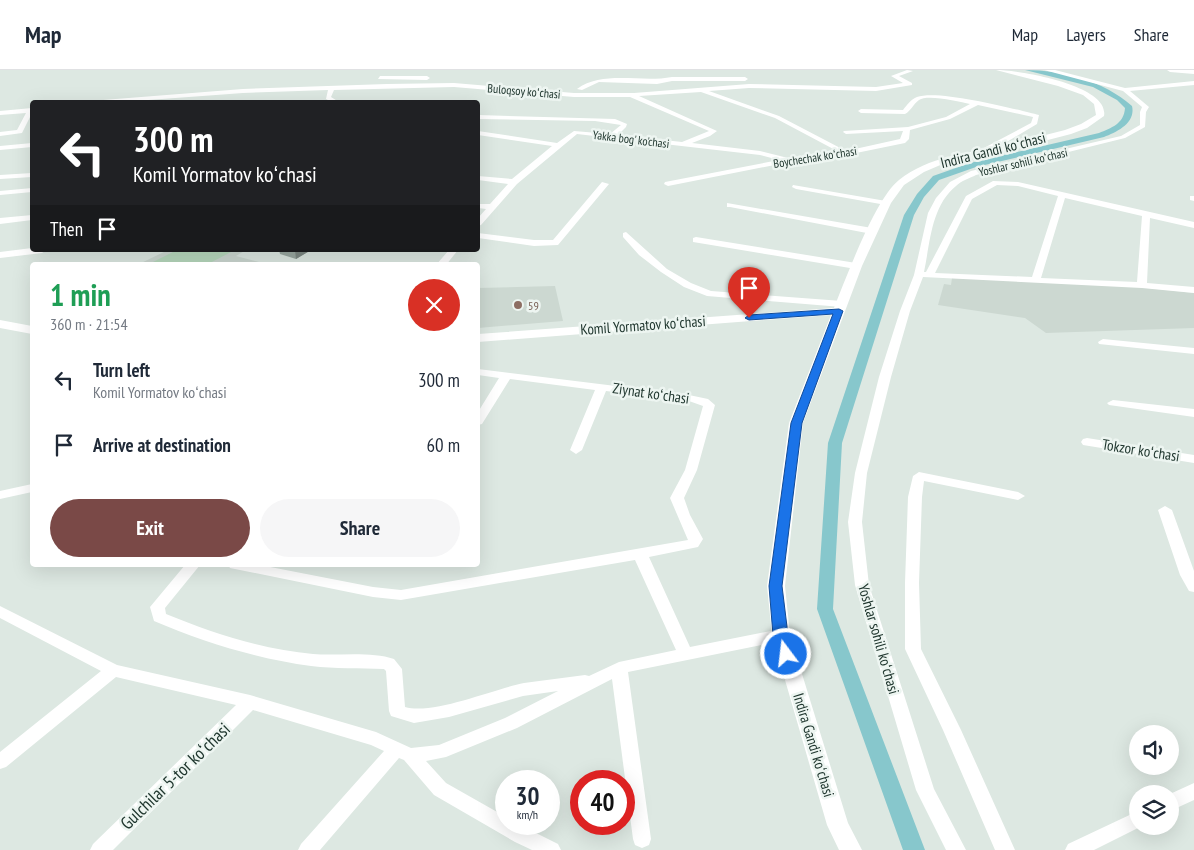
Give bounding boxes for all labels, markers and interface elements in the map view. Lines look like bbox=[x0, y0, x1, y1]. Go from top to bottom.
text: Map bbox=[25, 19, 62, 50]
text: Map bbox=[1012, 23, 1038, 46]
text: Layers bbox=[1066, 23, 1106, 46]
text: Share bbox=[1134, 23, 1169, 46]
street label: Buloqsoy koʻchasi bbox=[487, 80, 561, 102]
text: 300 m bbox=[133, 116, 214, 162]
icon: left bbox=[50, 120, 115, 185]
street label: Yakka bog' ko'chasi bbox=[592, 127, 670, 151]
street label: Indira Gandi koʻchasi bbox=[938, 128, 1048, 172]
street label: Boychechak koʻchasi bbox=[772, 143, 858, 171]
street label: Yoshlar sohili koʻchasi bbox=[977, 144, 1069, 180]
text: Komil Yormatov koʻchasi bbox=[133, 160, 317, 188]
icon: arrive bbox=[93, 215, 121, 243]
text: Then bbox=[50, 217, 83, 241]
pin bbox=[728, 267, 770, 318]
icon: arrive bbox=[735, 274, 763, 302]
text: 1 min bbox=[50, 275, 111, 314]
button: close bbox=[408, 279, 460, 331]
place label: 59 bbox=[528, 298, 539, 313]
marker: 59 bbox=[512, 299, 524, 311]
street label: Komil Yormatov koʻchasi bbox=[580, 311, 706, 339]
text: 360 m · 21:54 bbox=[50, 314, 128, 334]
text: Turn left bbox=[93, 358, 150, 382]
icon: left bbox=[50, 366, 78, 394]
text: 300 m bbox=[418, 368, 460, 392]
street label: Ziynat koʻchasi bbox=[611, 378, 691, 408]
text: Komil Yormatov koʻchasi bbox=[93, 382, 227, 402]
icon: arrive bbox=[50, 431, 78, 459]
text: Arrive at destination bbox=[93, 433, 231, 457]
text: 60 m bbox=[427, 433, 460, 457]
street label: Tokzor koʻchasi bbox=[1101, 435, 1181, 465]
button: Exit bbox=[50, 499, 250, 557]
button: Share bbox=[260, 499, 460, 557]
street label: Yoshlar sohili koʻchasi bbox=[854, 582, 904, 696]
position arrow bbox=[759, 627, 811, 679]
street label: Indira Gandi koʻchasi bbox=[789, 691, 839, 799]
street label: Gulchilar 5-tor koʻchasi bbox=[115, 718, 235, 834]
map controls bbox=[1129, 725, 1179, 835]
button: sound bbox=[1129, 725, 1179, 775]
speed limit sign: 40 bbox=[570, 770, 635, 835]
text: 30 bbox=[516, 780, 539, 812]
button: layers bbox=[1129, 785, 1179, 835]
text: km/h bbox=[517, 807, 538, 822]

